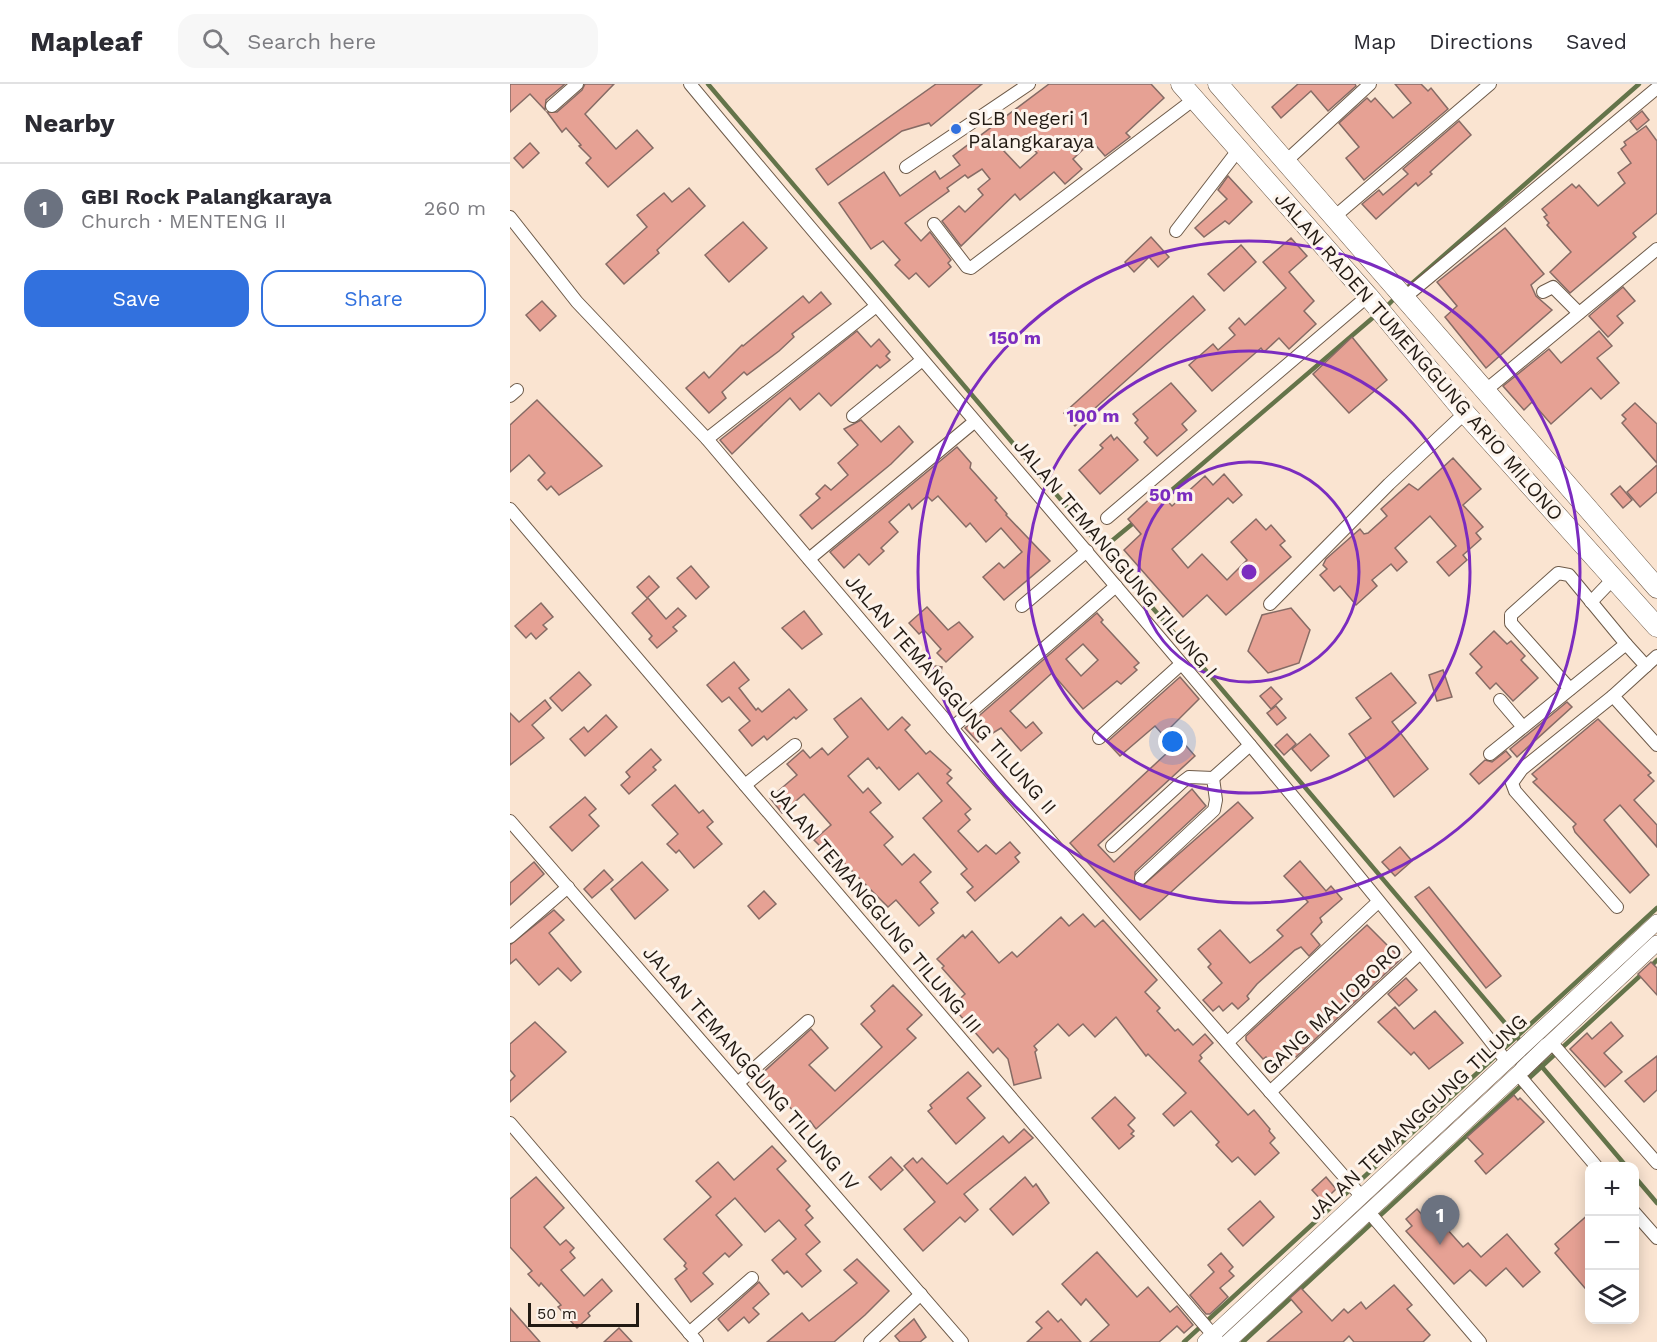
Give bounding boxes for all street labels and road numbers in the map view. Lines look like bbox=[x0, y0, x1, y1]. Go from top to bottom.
street label: JALAN RADEN TUMENGGUNG ARIO MILONO bbox=[1270, 187, 1568, 525]
street label: JALAN TEMANGGUNG TILUNG I bbox=[1009, 434, 1223, 682]
street label: JALAN TEMANGGUNG TILUNG II bbox=[840, 569, 1062, 819]
street label: JALAN TEMANGGUNG TILUNG III bbox=[765, 780, 987, 1038]
street label: GANG MALIOBORO bbox=[1257, 938, 1407, 1080]
street label: JALAN TEMANGGUNG TILUNG IV bbox=[638, 940, 864, 1196]
street label: JALAN TEMANGGUNG TILUNG bbox=[1302, 1009, 1532, 1225]

